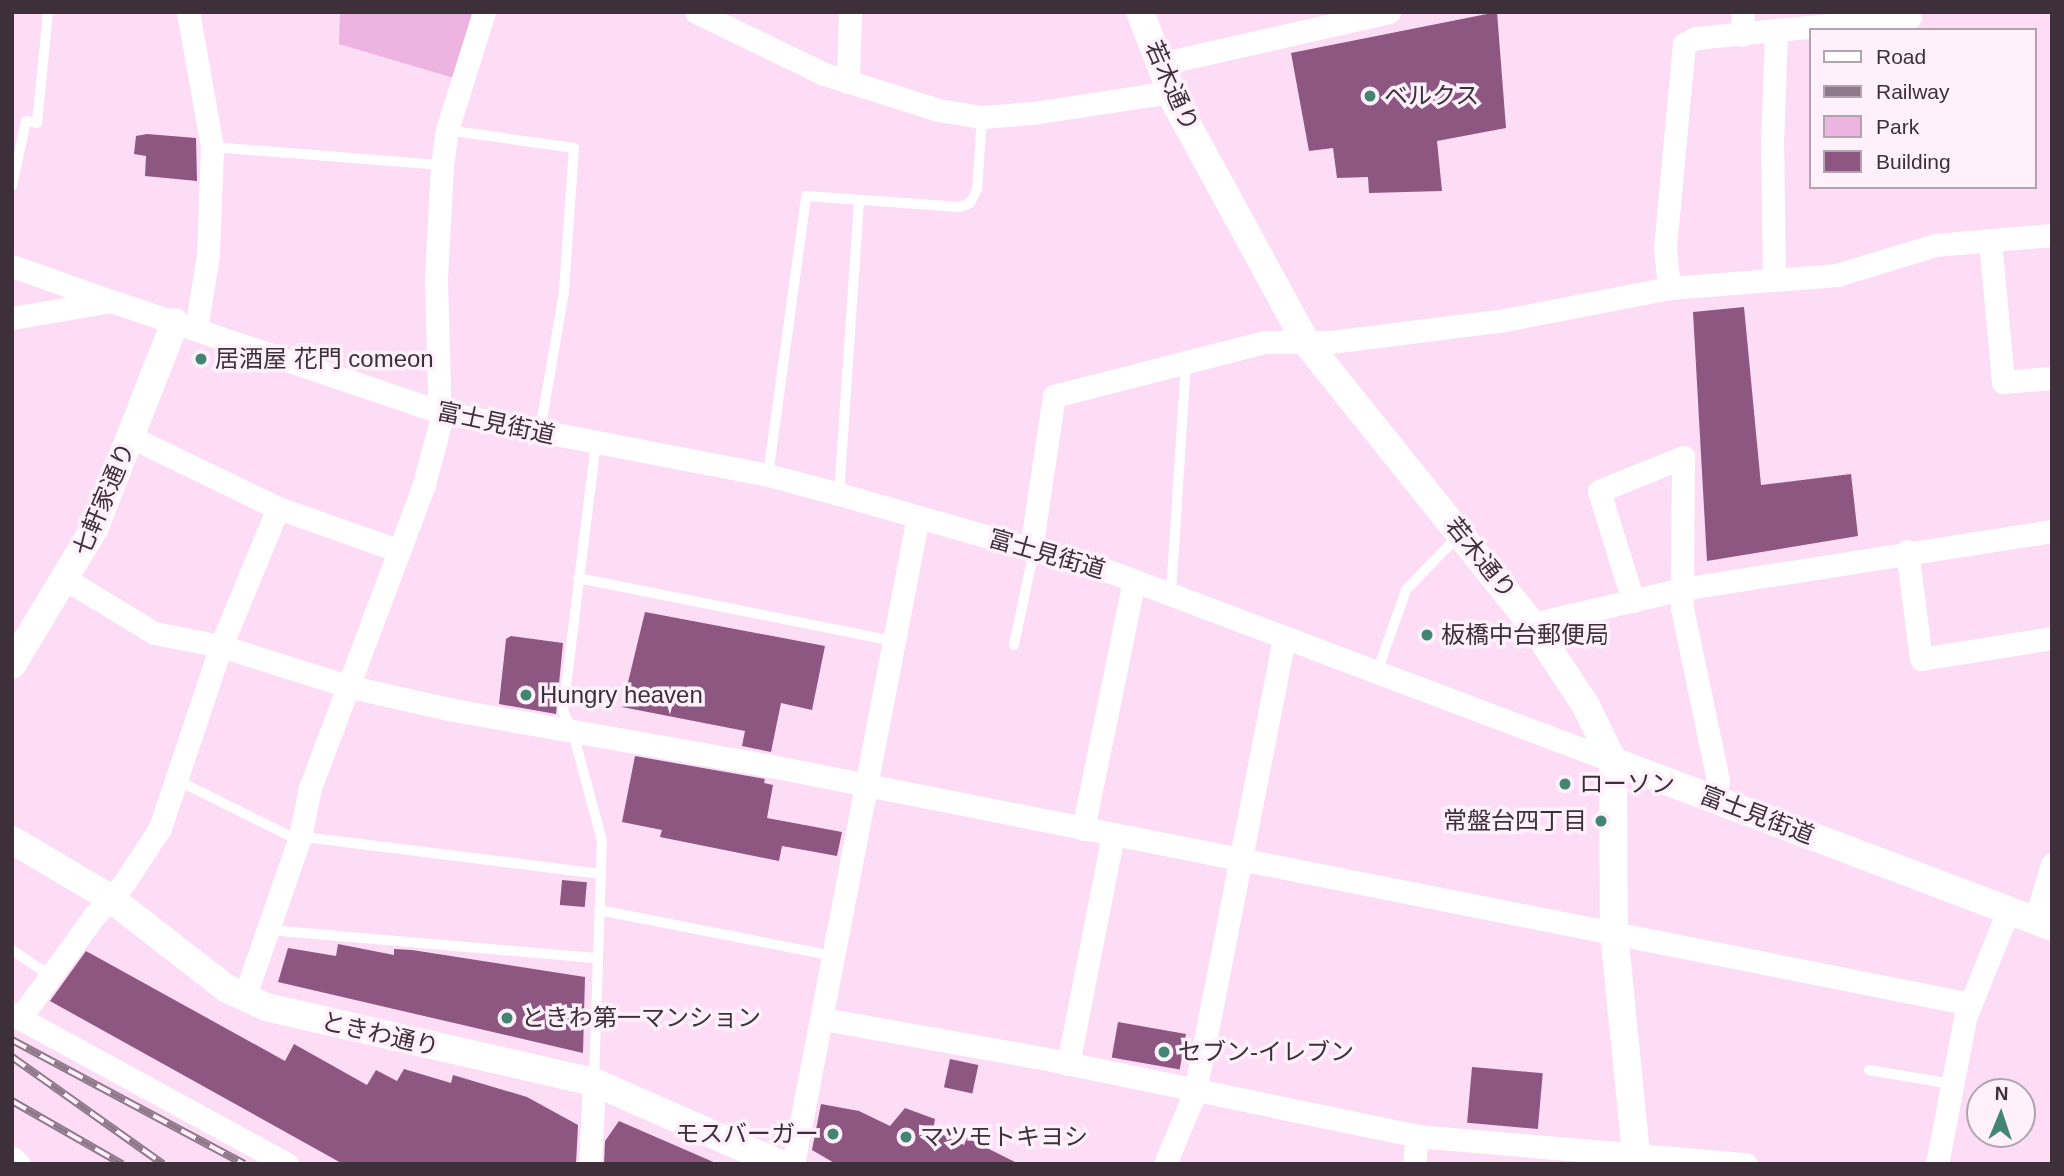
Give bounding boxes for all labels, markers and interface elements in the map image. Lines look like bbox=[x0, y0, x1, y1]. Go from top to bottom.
legend bbox=[1808, 28, 2036, 189]
street label: 若木通り bbox=[1139, 36, 1205, 136]
text: Road bbox=[1876, 45, 1926, 68]
text: Railway bbox=[1876, 80, 1950, 103]
place label: ベルクス bbox=[1384, 82, 1480, 110]
marker: ベルクス bbox=[1362, 88, 1378, 104]
text: Park bbox=[1876, 115, 1919, 138]
text: Building bbox=[1876, 150, 1951, 173]
place label: 居酒屋 花門 comeon bbox=[215, 345, 434, 373]
marker: 居酒屋 花門 comeon bbox=[193, 351, 209, 367]
street label: 富士見街道 bbox=[434, 396, 558, 450]
street label: 七軒家通り bbox=[67, 438, 141, 560]
street label: 若木通り bbox=[1440, 512, 1522, 604]
street label: 富士見街道 bbox=[985, 524, 1109, 584]
place label: 板橋中台郵便局 bbox=[1441, 621, 1609, 649]
marker: 板橋中台郵便局 bbox=[1419, 627, 1435, 643]
place label: Hungry heaven bbox=[540, 681, 703, 709]
marker: Hungry heaven bbox=[518, 687, 534, 703]
place label: ローソン bbox=[1579, 770, 1675, 798]
marker: ローソン bbox=[1557, 776, 1573, 792]
street label: 富士見街道 bbox=[1696, 780, 1818, 850]
place label: 常盤台四丁目 bbox=[1443, 807, 1587, 835]
marker: 常盤台四丁目 bbox=[1593, 813, 1609, 829]
place label: ときわ第一マンション bbox=[521, 1004, 761, 1032]
street label: ときわ通り bbox=[318, 1006, 442, 1062]
marker: ときわ第一マンション bbox=[499, 1010, 515, 1026]
place label: セブン-イレブン bbox=[1178, 1038, 1354, 1066]
marker: セブン-イレブン bbox=[1156, 1044, 1172, 1060]
north arrow bbox=[1966, 1078, 2036, 1148]
text: N bbox=[1994, 1083, 2009, 1104]
place label: モスバーガー bbox=[675, 1120, 819, 1148]
place label: マツモトキヨシ bbox=[920, 1123, 1088, 1151]
marker: モスバーガー bbox=[825, 1126, 841, 1142]
marker: マツモトキヨシ bbox=[898, 1129, 914, 1145]

